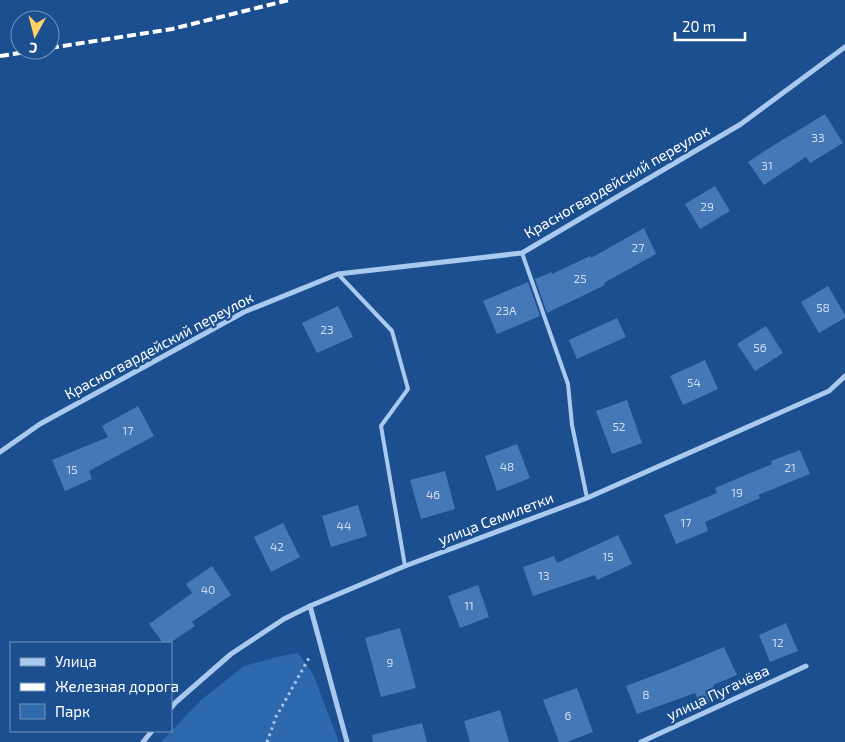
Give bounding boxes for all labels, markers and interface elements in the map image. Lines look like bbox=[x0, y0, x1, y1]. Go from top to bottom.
north arrow bbox=[10, 10, 60, 60]
scale bar bbox=[675, 10, 745, 42]
text: 20 m bbox=[682, 17, 716, 35]
text: С bbox=[28, 39, 38, 57]
street label: Красногвардейский переулок bbox=[521, 121, 713, 243]
house number: 33 bbox=[811, 130, 825, 144]
house number: 31 bbox=[761, 158, 773, 172]
house number: 29 bbox=[700, 199, 714, 213]
house number: 27 bbox=[632, 240, 644, 254]
house number: 25 bbox=[573, 271, 587, 285]
street label: Красногвардейский переулок bbox=[61, 288, 256, 403]
house number: 58 bbox=[816, 300, 830, 314]
house number: 23А bbox=[496, 303, 517, 317]
house number: 23 bbox=[320, 322, 334, 336]
house number: 56 bbox=[753, 340, 767, 354]
house number: 54 bbox=[687, 375, 701, 389]
house number: 52 bbox=[612, 419, 626, 433]
house number: 17 bbox=[123, 423, 133, 437]
house number: 48 bbox=[500, 459, 514, 473]
house number: 21 bbox=[784, 460, 796, 474]
house number: 15 bbox=[66, 462, 78, 476]
house number: 19 bbox=[731, 485, 743, 499]
house number: 46 bbox=[426, 487, 440, 501]
street label: улица Семилетки bbox=[435, 488, 556, 549]
house number: 17 bbox=[681, 515, 691, 529]
house number: 44 bbox=[337, 518, 351, 532]
house number: 42 bbox=[270, 539, 284, 553]
house number: 15 bbox=[602, 549, 614, 563]
house number: 13 bbox=[538, 568, 550, 582]
house number: 40 bbox=[201, 582, 215, 596]
house number: 11 bbox=[464, 598, 474, 612]
house number: 12 bbox=[772, 635, 784, 649]
legend bbox=[10, 642, 172, 732]
text: Улица bbox=[55, 652, 97, 670]
house number: 9 bbox=[387, 655, 394, 669]
street label: улица Пугачёва bbox=[663, 660, 772, 725]
text: Железная дорога bbox=[55, 677, 179, 695]
house number: 8 bbox=[642, 687, 650, 701]
text: Парк bbox=[55, 702, 90, 720]
house number: 6 bbox=[565, 708, 572, 722]

